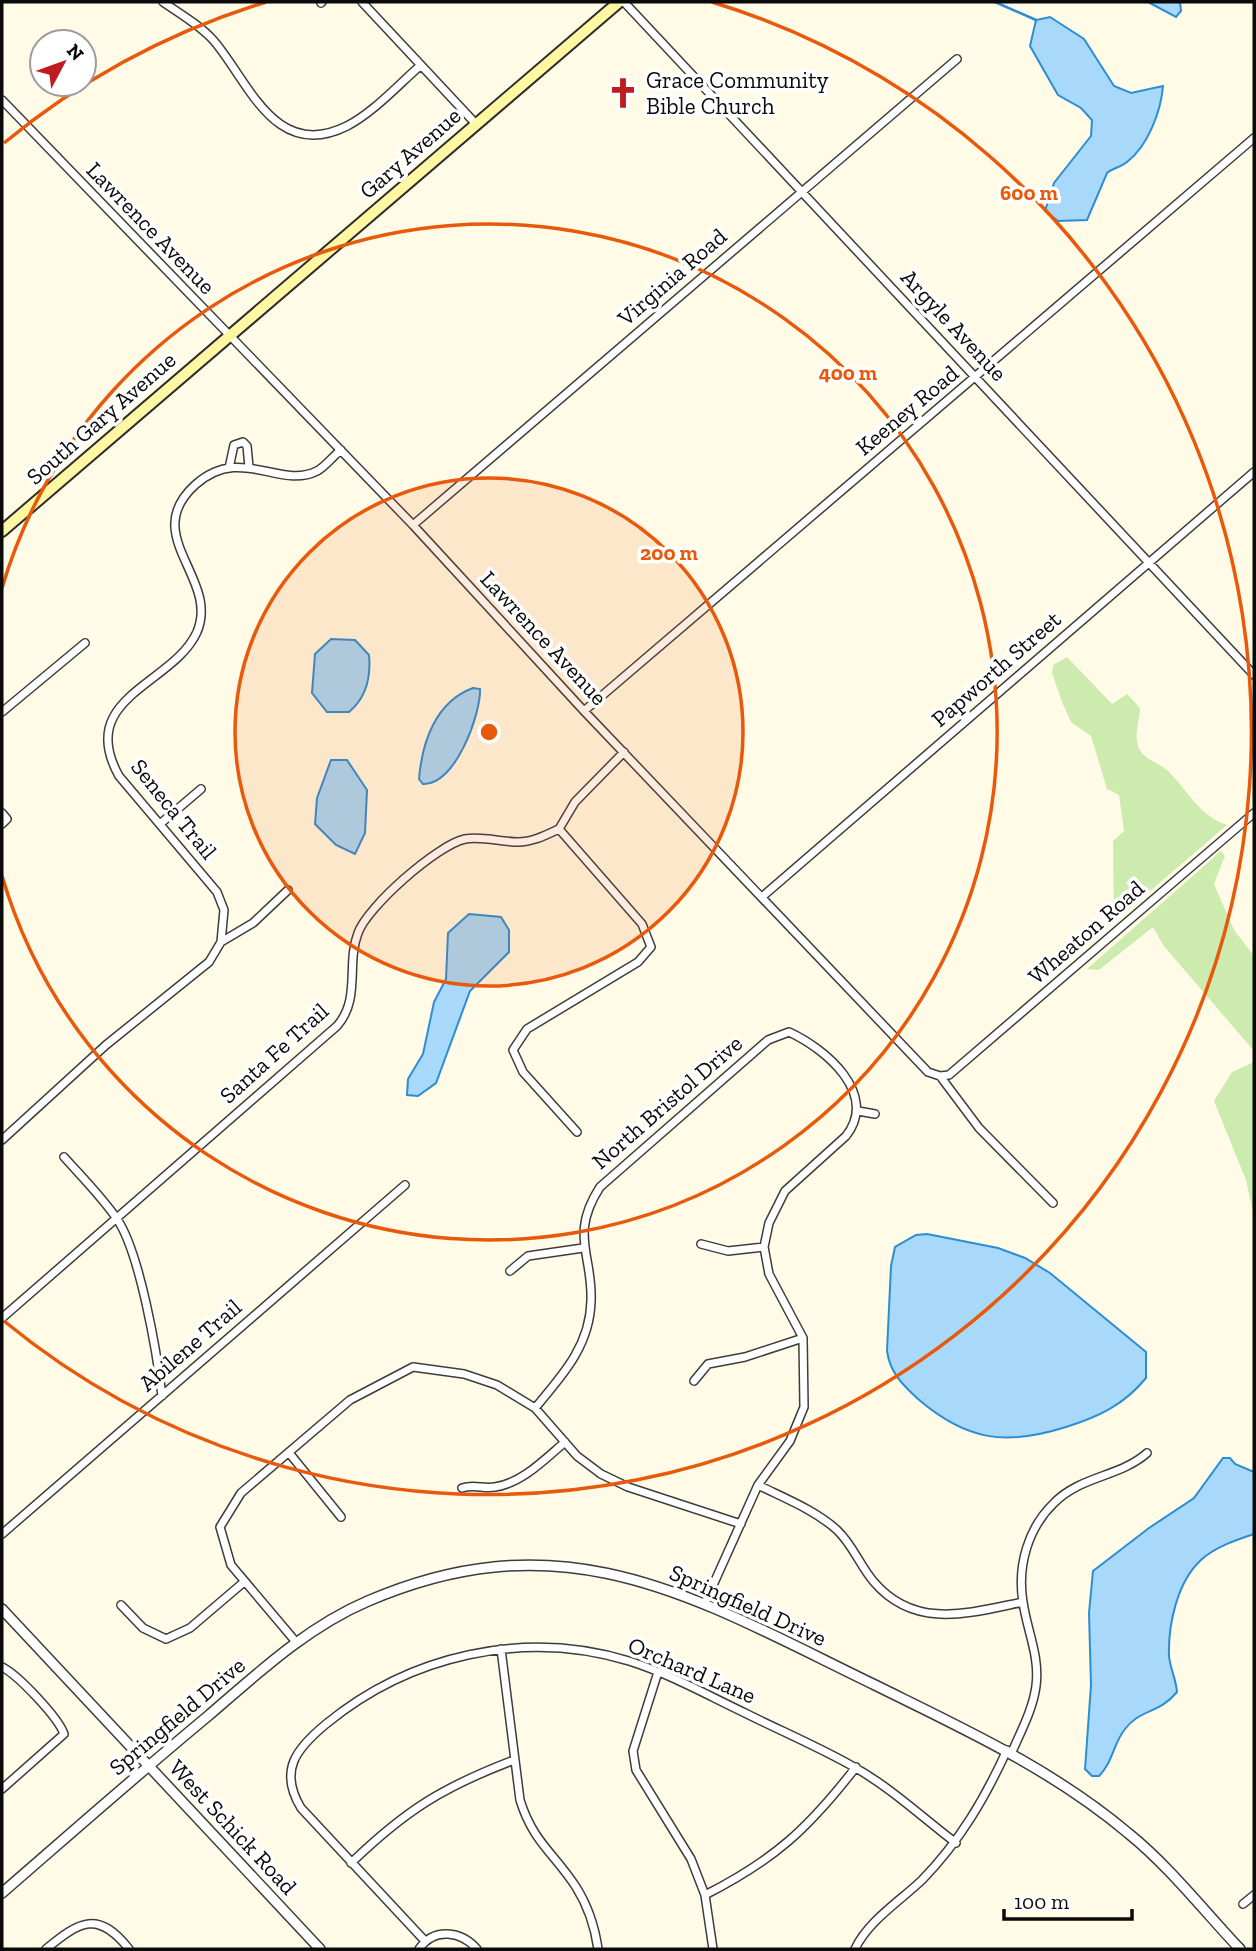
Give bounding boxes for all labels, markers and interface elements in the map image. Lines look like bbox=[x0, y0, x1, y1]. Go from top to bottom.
north arrow bbox=[28, 28, 98, 98]
text: N bbox=[62, 39, 89, 65]
place label: Grace Community Bible Church bbox=[646, 66, 829, 120]
church icon: Grace Community Bible Church bbox=[606, 76, 640, 110]
street label: Gary Avenue bbox=[354, 101, 466, 205]
street label: Lawrence Avenue bbox=[81, 156, 221, 300]
text: 600 m bbox=[1000, 180, 1058, 205]
street label: Virginia Road bbox=[611, 222, 732, 333]
street label: Argyle Avenue bbox=[895, 263, 1013, 387]
street label: South Gary Avenue bbox=[21, 346, 181, 490]
street label: Keeney Road bbox=[850, 359, 964, 461]
text: 400 m bbox=[819, 360, 878, 385]
text: 200 m bbox=[640, 540, 698, 565]
street label: Lawrence Avenue bbox=[475, 565, 613, 711]
street label: Papworth Street bbox=[926, 605, 1067, 733]
centre of rings bbox=[477, 720, 501, 744]
street label: Seneca Trail bbox=[125, 753, 223, 865]
street label: Wheaton Road bbox=[1022, 874, 1150, 990]
street label: Santa Fe Trail bbox=[214, 997, 334, 1109]
street label: North Bristol Drive bbox=[586, 1029, 748, 1175]
street label: Abilene Trail bbox=[133, 1293, 247, 1397]
street label: Springfield Drive bbox=[665, 1558, 831, 1652]
street label: Orchard Lane bbox=[624, 1631, 760, 1709]
street label: Springfield Drive bbox=[103, 1651, 251, 1781]
street label: West Schick Road bbox=[163, 1754, 303, 1901]
scale bar bbox=[1004, 1878, 1132, 1922]
text: 100 m bbox=[1014, 1889, 1069, 1914]

